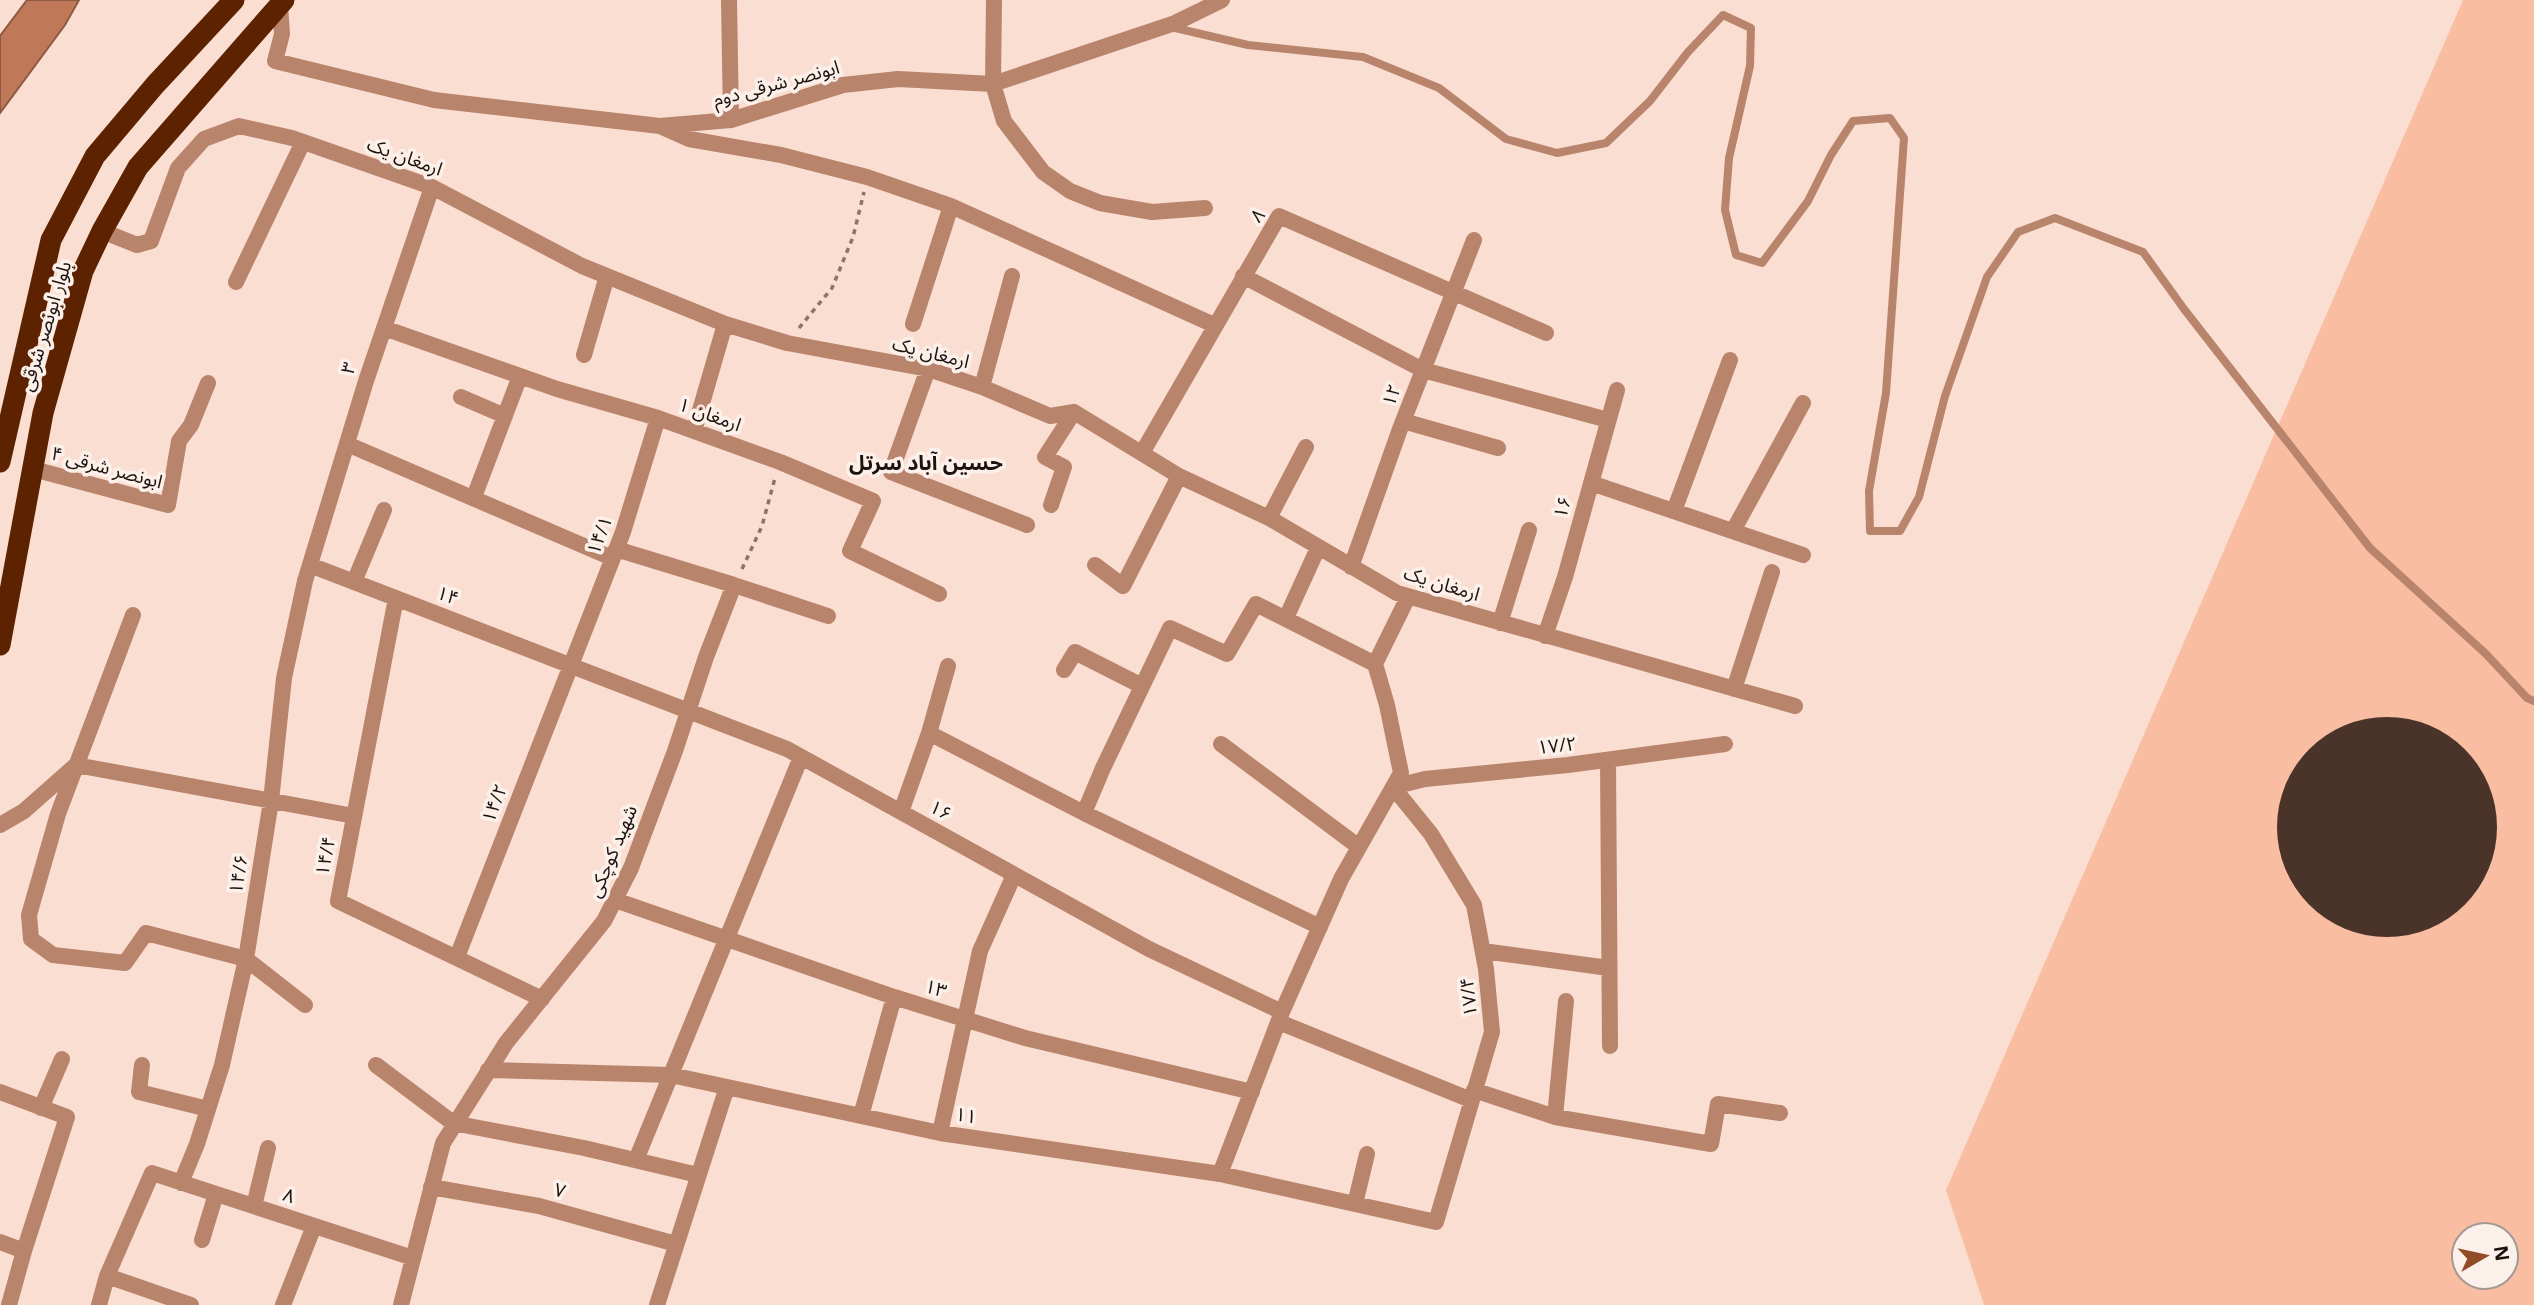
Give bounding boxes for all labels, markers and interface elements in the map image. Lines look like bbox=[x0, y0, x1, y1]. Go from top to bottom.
street label: ابونصر شرقی دوم bbox=[710, 54, 843, 114]
street label: ارمغان یک bbox=[364, 130, 446, 182]
street label: ۸ bbox=[1243, 202, 1271, 227]
street label: بلوار ابونصر شرقی bbox=[13, 258, 77, 394]
street label: ارمغان یک bbox=[890, 330, 972, 374]
street label: ۳ bbox=[334, 359, 362, 377]
street label: ۱۲ bbox=[1375, 380, 1407, 410]
street label: ارمغان ۱ bbox=[675, 391, 745, 437]
street label: ابونصر شرقی ۴ bbox=[48, 440, 166, 494]
district label: حسین آباد سرتل bbox=[849, 448, 1003, 476]
street label: ۱۶ bbox=[1547, 493, 1577, 521]
street label: ۱۴/۱ bbox=[580, 512, 618, 558]
street label: ارمغان یک bbox=[1401, 559, 1483, 607]
street label: ۱۴ bbox=[433, 579, 463, 611]
street label: ۱۷/۲ bbox=[1536, 730, 1578, 760]
street label: ۱۴/۲ bbox=[475, 780, 513, 826]
street label: ۱۶ bbox=[925, 793, 957, 827]
street label: شهید کوچکی bbox=[581, 801, 643, 901]
street label: ۱۴/۴ bbox=[308, 834, 342, 878]
street label: ۱۴/۶ bbox=[222, 852, 254, 896]
street label: ۱۳ bbox=[922, 972, 950, 1004]
street label: ۱۷/۴ bbox=[1453, 976, 1483, 1018]
street label: ۱۱ bbox=[953, 1100, 979, 1130]
street label: ۷ bbox=[551, 1176, 569, 1204]
street label: ۸ bbox=[280, 1181, 298, 1209]
north arrow bbox=[2450, 1221, 2520, 1291]
text: N bbox=[2488, 1244, 2516, 1263]

